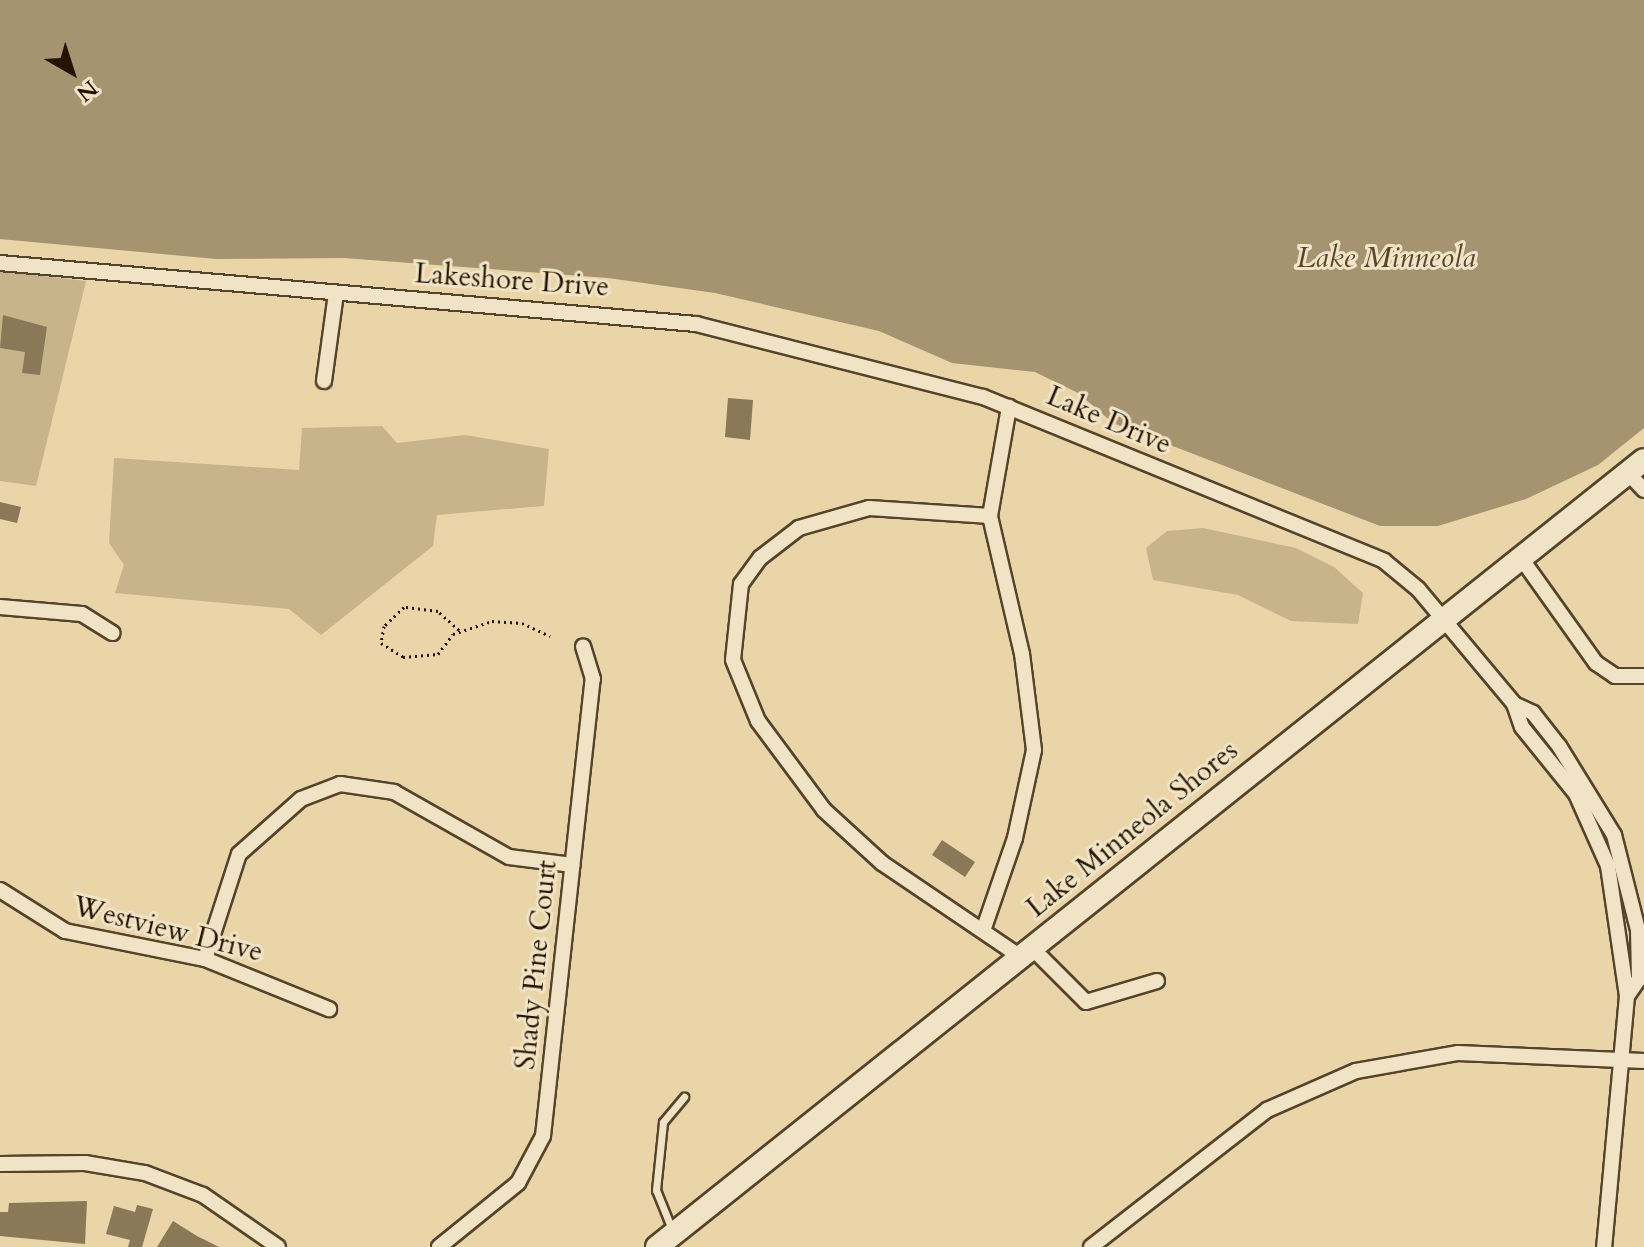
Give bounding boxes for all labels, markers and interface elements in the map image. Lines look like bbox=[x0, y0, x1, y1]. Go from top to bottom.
north arrow bbox=[32, 32, 112, 112]
text: N bbox=[70, 73, 104, 108]
water label: Lake Minneola bbox=[1296, 240, 1476, 276]
street label: Lakeshore Drive bbox=[414, 256, 610, 304]
street label: Lake Drive bbox=[1042, 379, 1176, 461]
street label: Lake Minneola Shores bbox=[1020, 734, 1244, 924]
street label: Shady Pine Court bbox=[508, 859, 564, 1071]
street label: Westview Drive bbox=[70, 889, 266, 969]

